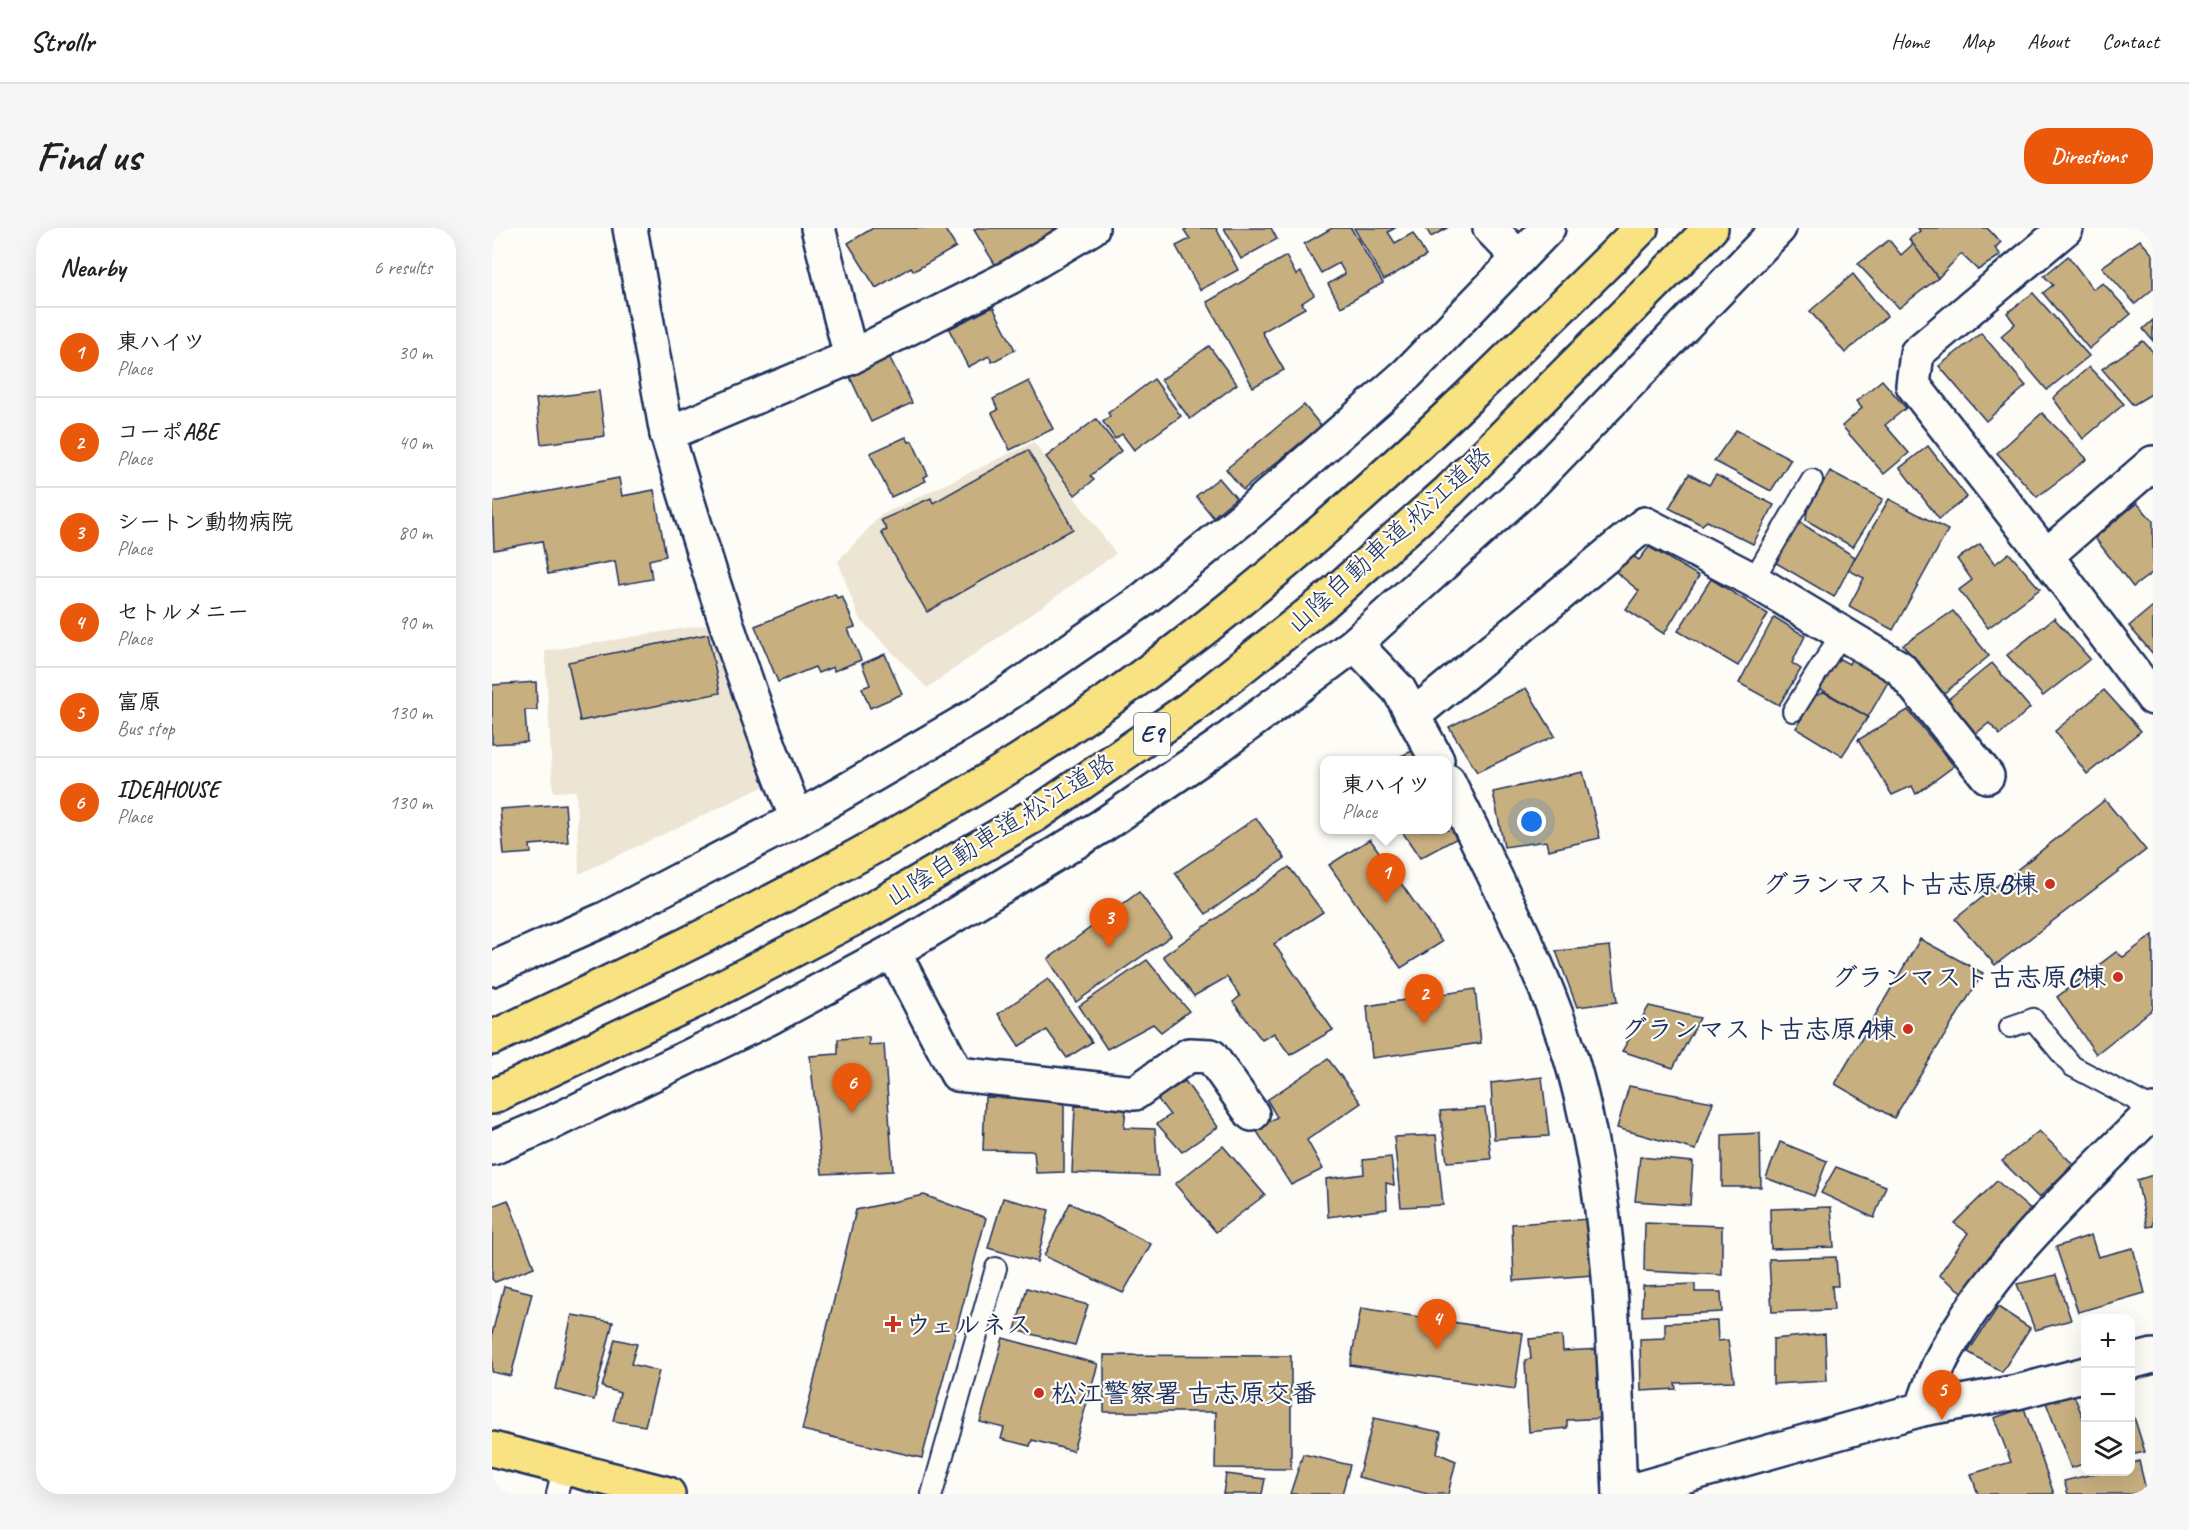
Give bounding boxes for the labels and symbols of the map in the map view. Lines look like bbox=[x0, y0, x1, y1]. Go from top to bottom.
street label: 山陰自動車道;松江道路 bbox=[1279, 439, 1499, 641]
road number: E9 bbox=[1134, 713, 1170, 755]
street label: 山陰自動車道;松江道路 bbox=[879, 746, 1121, 914]
your location bbox=[1517, 807, 1546, 836]
pin: 1 bbox=[1366, 854, 1406, 903]
place label: グランマスト古志原B棟 bbox=[1762, 868, 2038, 901]
marker: グランマスト古志原B棟 bbox=[2043, 877, 2057, 891]
pin: 3 bbox=[1090, 898, 1128, 948]
place label: グランマスト古志原C棟 bbox=[1832, 961, 2106, 994]
marker: グランマスト古志原C棟 bbox=[2111, 970, 2125, 984]
pin: 2 bbox=[1404, 974, 1444, 1024]
place label: グランマスト古志原A棟 bbox=[1621, 1013, 1896, 1046]
marker: グランマスト古志原A棟 bbox=[1901, 1022, 1915, 1036]
pin: 6 bbox=[832, 1064, 872, 1113]
pin: 4 bbox=[1418, 1300, 1456, 1349]
place label: ウェルネス bbox=[905, 1308, 1032, 1341]
marker: ウェルネス bbox=[886, 1317, 900, 1331]
pin: 5 bbox=[1922, 1370, 1962, 1420]
place label: 松江警察署 古志原交番 bbox=[1051, 1377, 1317, 1410]
marker: 松江警察署 古志原交番 bbox=[1032, 1386, 1046, 1400]

